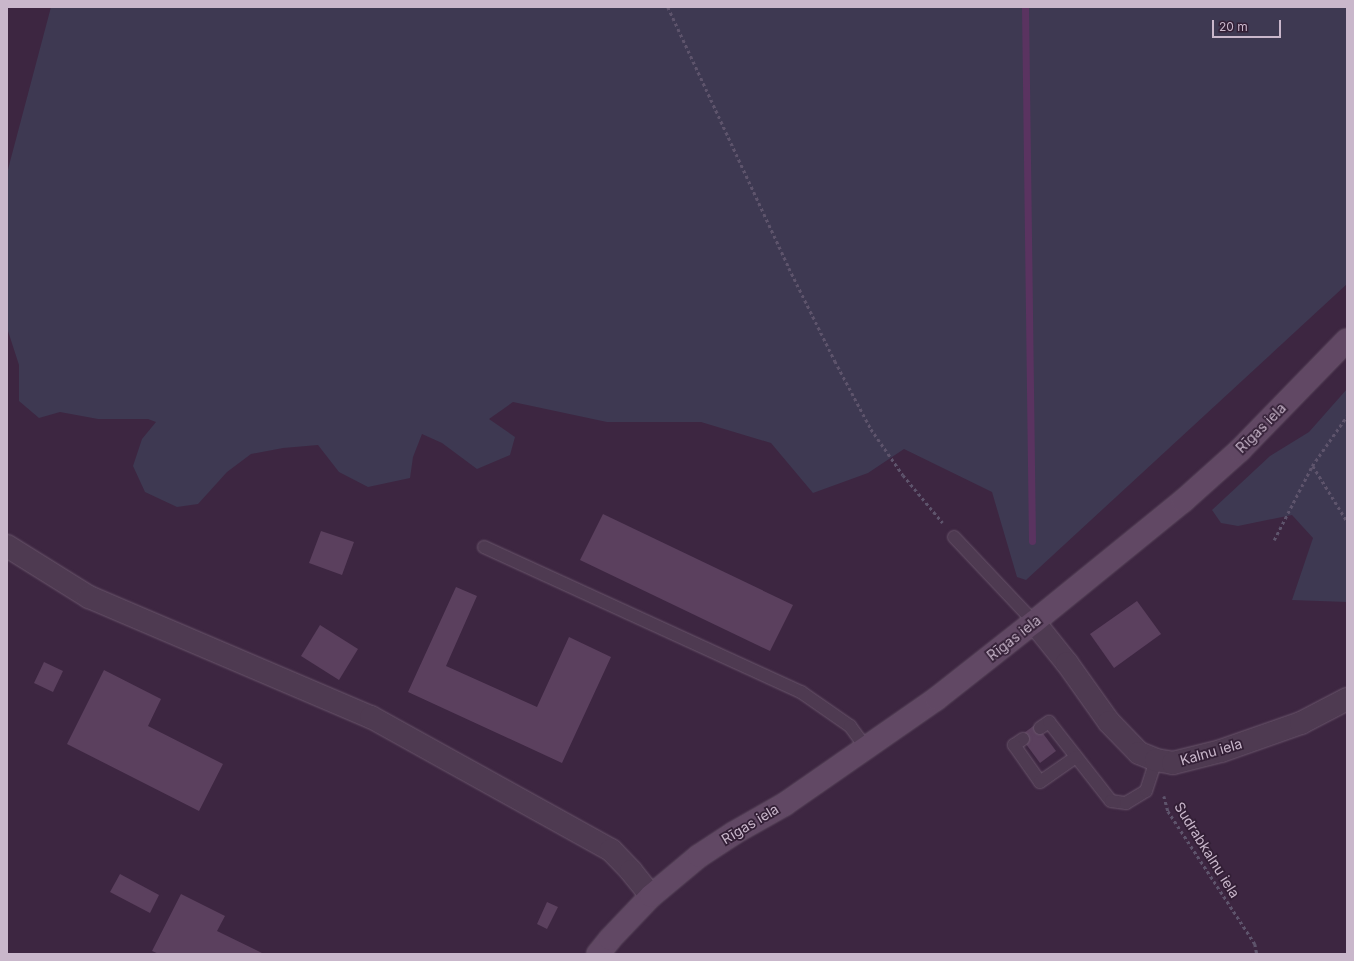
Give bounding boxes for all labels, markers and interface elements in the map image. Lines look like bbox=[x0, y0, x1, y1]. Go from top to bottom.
scale bar bbox=[1214, 12, 1283, 38]
text: 20 m bbox=[1219, 19, 1248, 34]
street label: Rīgas iela bbox=[1233, 400, 1289, 456]
street label: Rīgas iela bbox=[984, 612, 1044, 664]
street label: Kalnu iela bbox=[1178, 735, 1244, 769]
street label: Sudrabkalnu iela bbox=[1171, 799, 1243, 901]
street label: Rīgas iela bbox=[718, 800, 782, 848]

